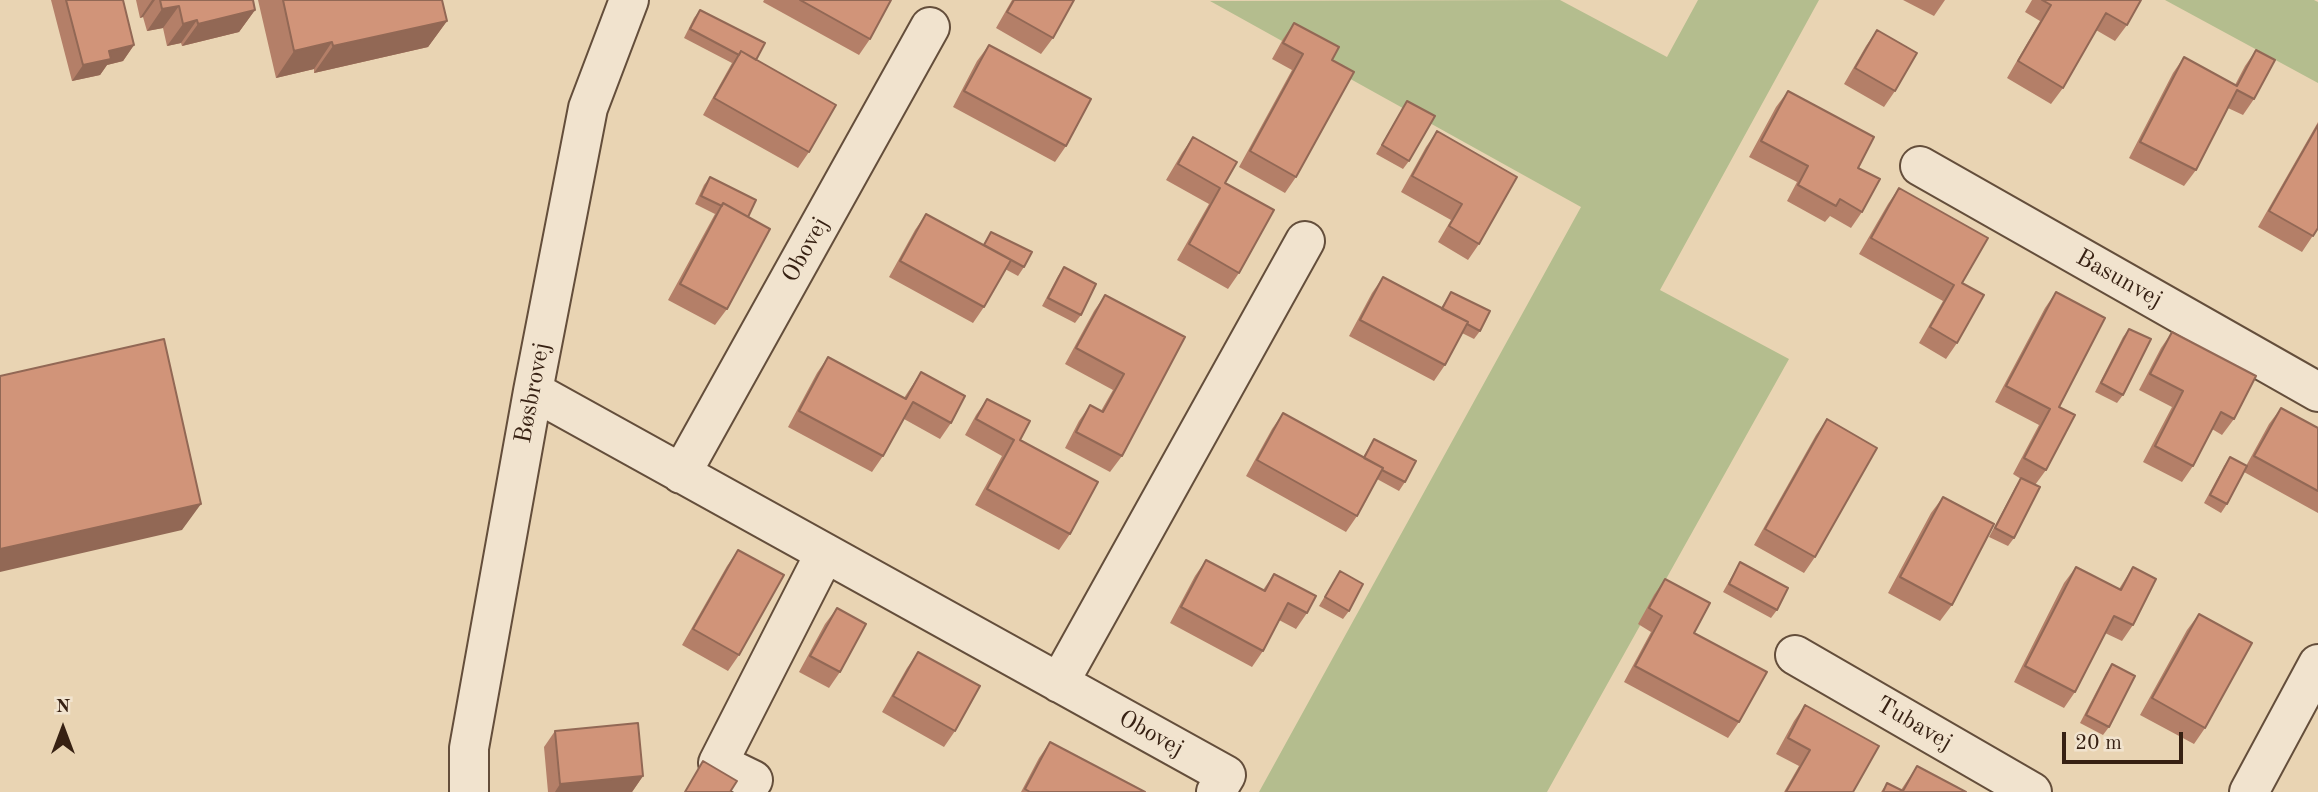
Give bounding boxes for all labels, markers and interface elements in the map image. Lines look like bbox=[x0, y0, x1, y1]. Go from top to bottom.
street label: Obovej bbox=[776, 212, 836, 288]
street label: Basunvej bbox=[2071, 243, 2167, 315]
street label: Bøsbrovej bbox=[509, 340, 557, 446]
street label: Tubavej bbox=[1871, 691, 1957, 757]
north arrow bbox=[28, 694, 98, 764]
text: N bbox=[56, 698, 70, 717]
street label: Obovej bbox=[1113, 704, 1189, 764]
scale bar bbox=[2066, 718, 2187, 762]
text: 20 m bbox=[2075, 733, 2122, 754]

